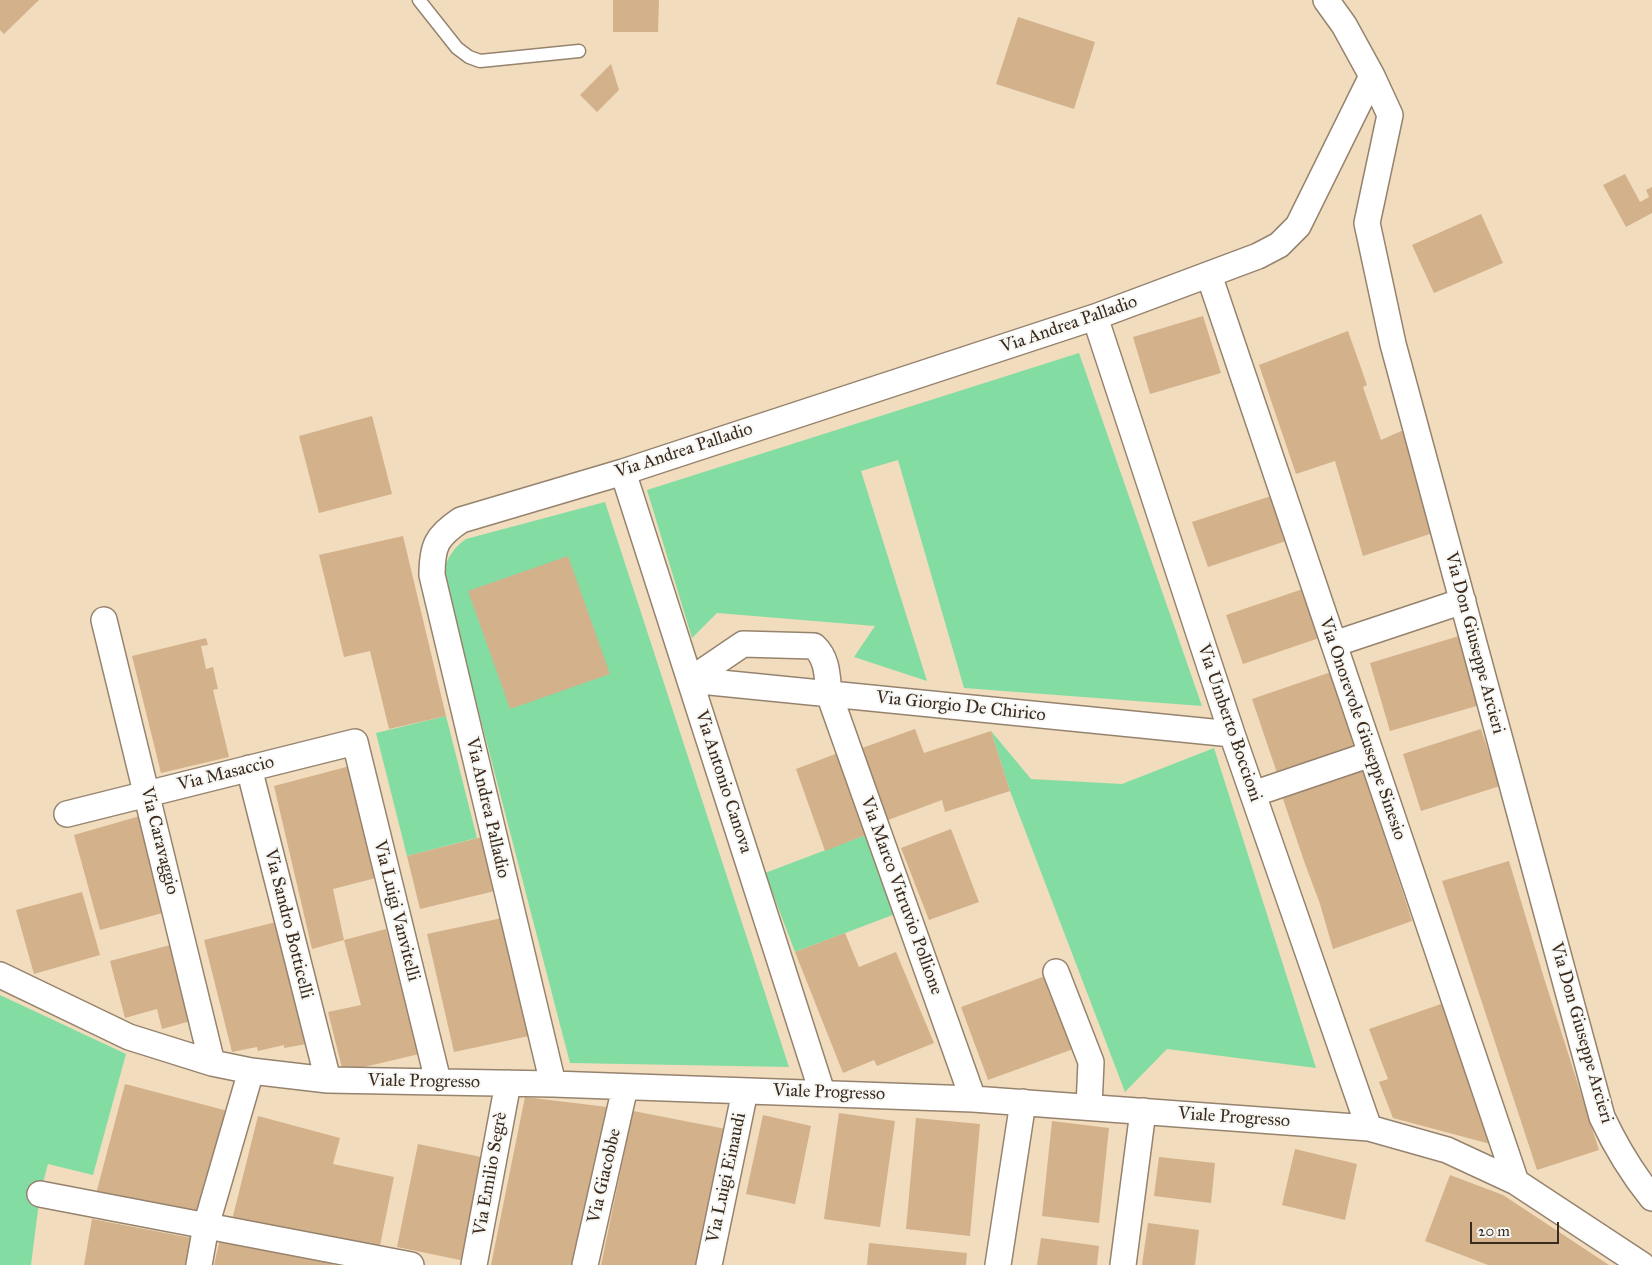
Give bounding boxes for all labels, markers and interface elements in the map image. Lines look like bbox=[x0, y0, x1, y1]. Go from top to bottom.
street label: Via Andrea Palladio bbox=[998, 291, 1140, 359]
street label: Via Andrea Palladio bbox=[612, 419, 756, 483]
street label: Via Don Giuseppe Arcieri bbox=[1439, 550, 1509, 736]
street label: Via Onorevole Giuseppe Sinesio bbox=[1314, 615, 1410, 843]
street label: Via Umberto Boccioni bbox=[1192, 641, 1266, 805]
street label: Via Giorgio De Chirico bbox=[875, 687, 1047, 727]
street label: Via Antonio Canova bbox=[690, 708, 756, 856]
street label: Via Andrea Palladio bbox=[460, 736, 514, 880]
street label: Via Masaccio bbox=[176, 752, 276, 796]
street label: Via Caravaggio bbox=[135, 785, 183, 897]
street label: Via Marco Vitruvio Pollione bbox=[855, 794, 947, 998]
street label: Via Luigi Vanvitelli bbox=[368, 838, 424, 984]
street label: Via Sandro Botticelli bbox=[259, 847, 317, 1001]
street label: Via Don Giuseppe Arcieri bbox=[1545, 940, 1617, 1126]
street label: Viale Progresso bbox=[368, 1070, 480, 1094]
street label: Viale Progresso bbox=[773, 1080, 885, 1106]
street label: Viale Progresso bbox=[1177, 1103, 1291, 1133]
street label: Via Emilio Segrè bbox=[470, 1111, 512, 1237]
street label: Via Luigi Einaudi bbox=[703, 1111, 751, 1245]
street label: Via Giacobbe bbox=[584, 1127, 626, 1225]
scale bar bbox=[1472, 1212, 1561, 1244]
text: 20 m bbox=[1478, 1222, 1510, 1240]

